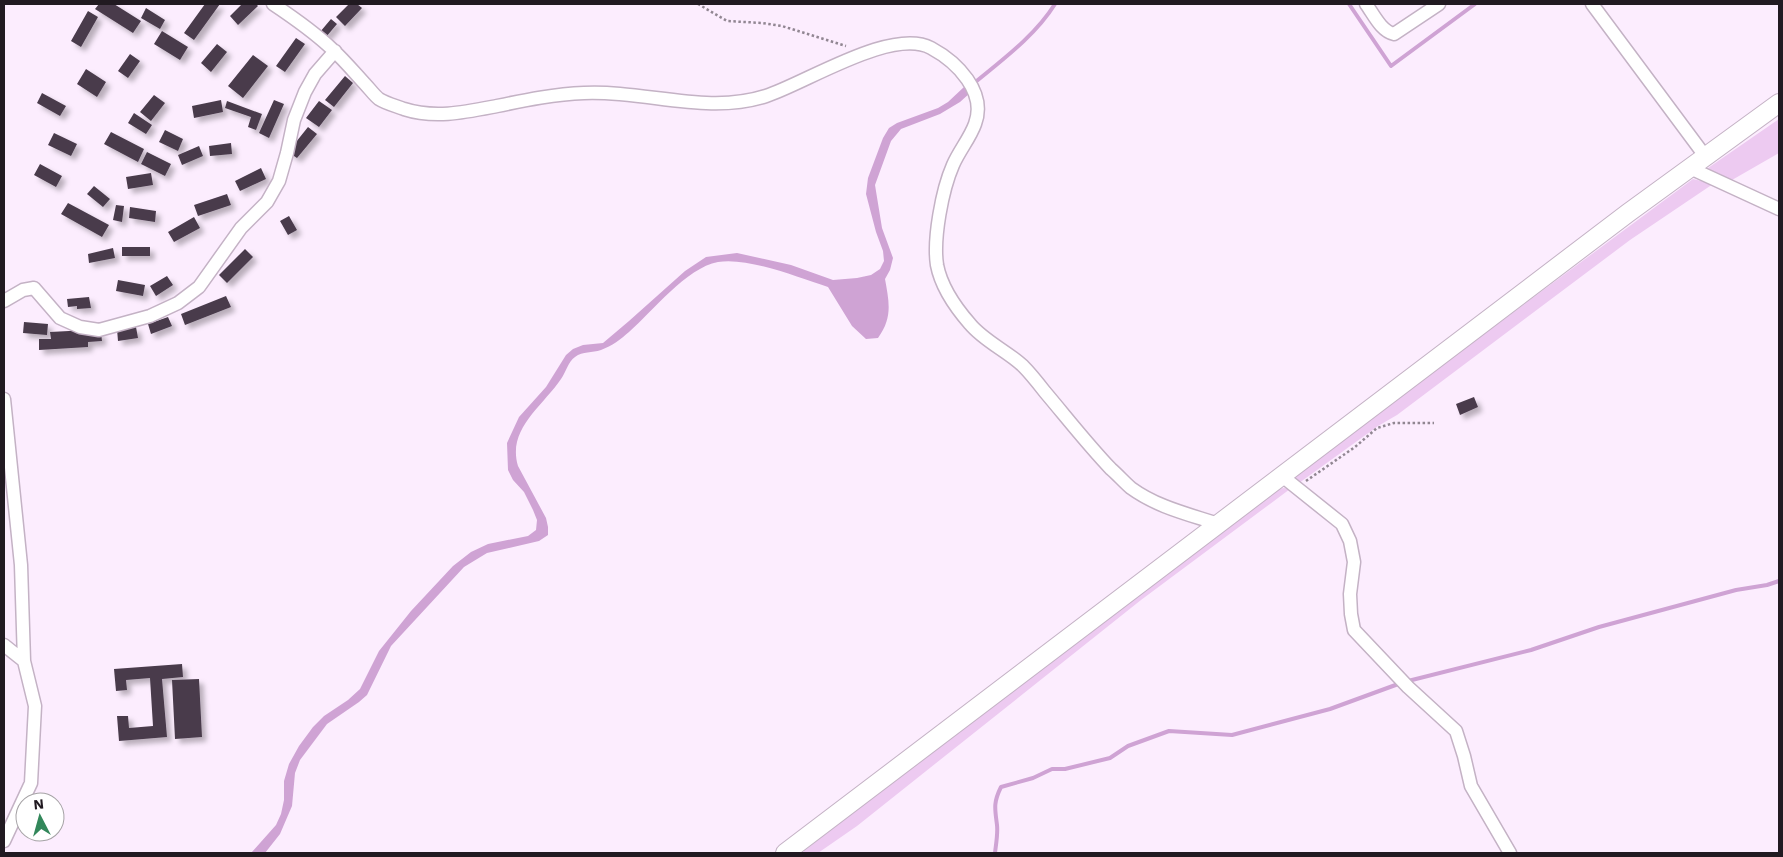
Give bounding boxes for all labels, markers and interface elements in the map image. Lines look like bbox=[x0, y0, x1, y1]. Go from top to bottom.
north arrow bbox=[15, 792, 65, 842]
text: N bbox=[33, 796, 45, 813]

